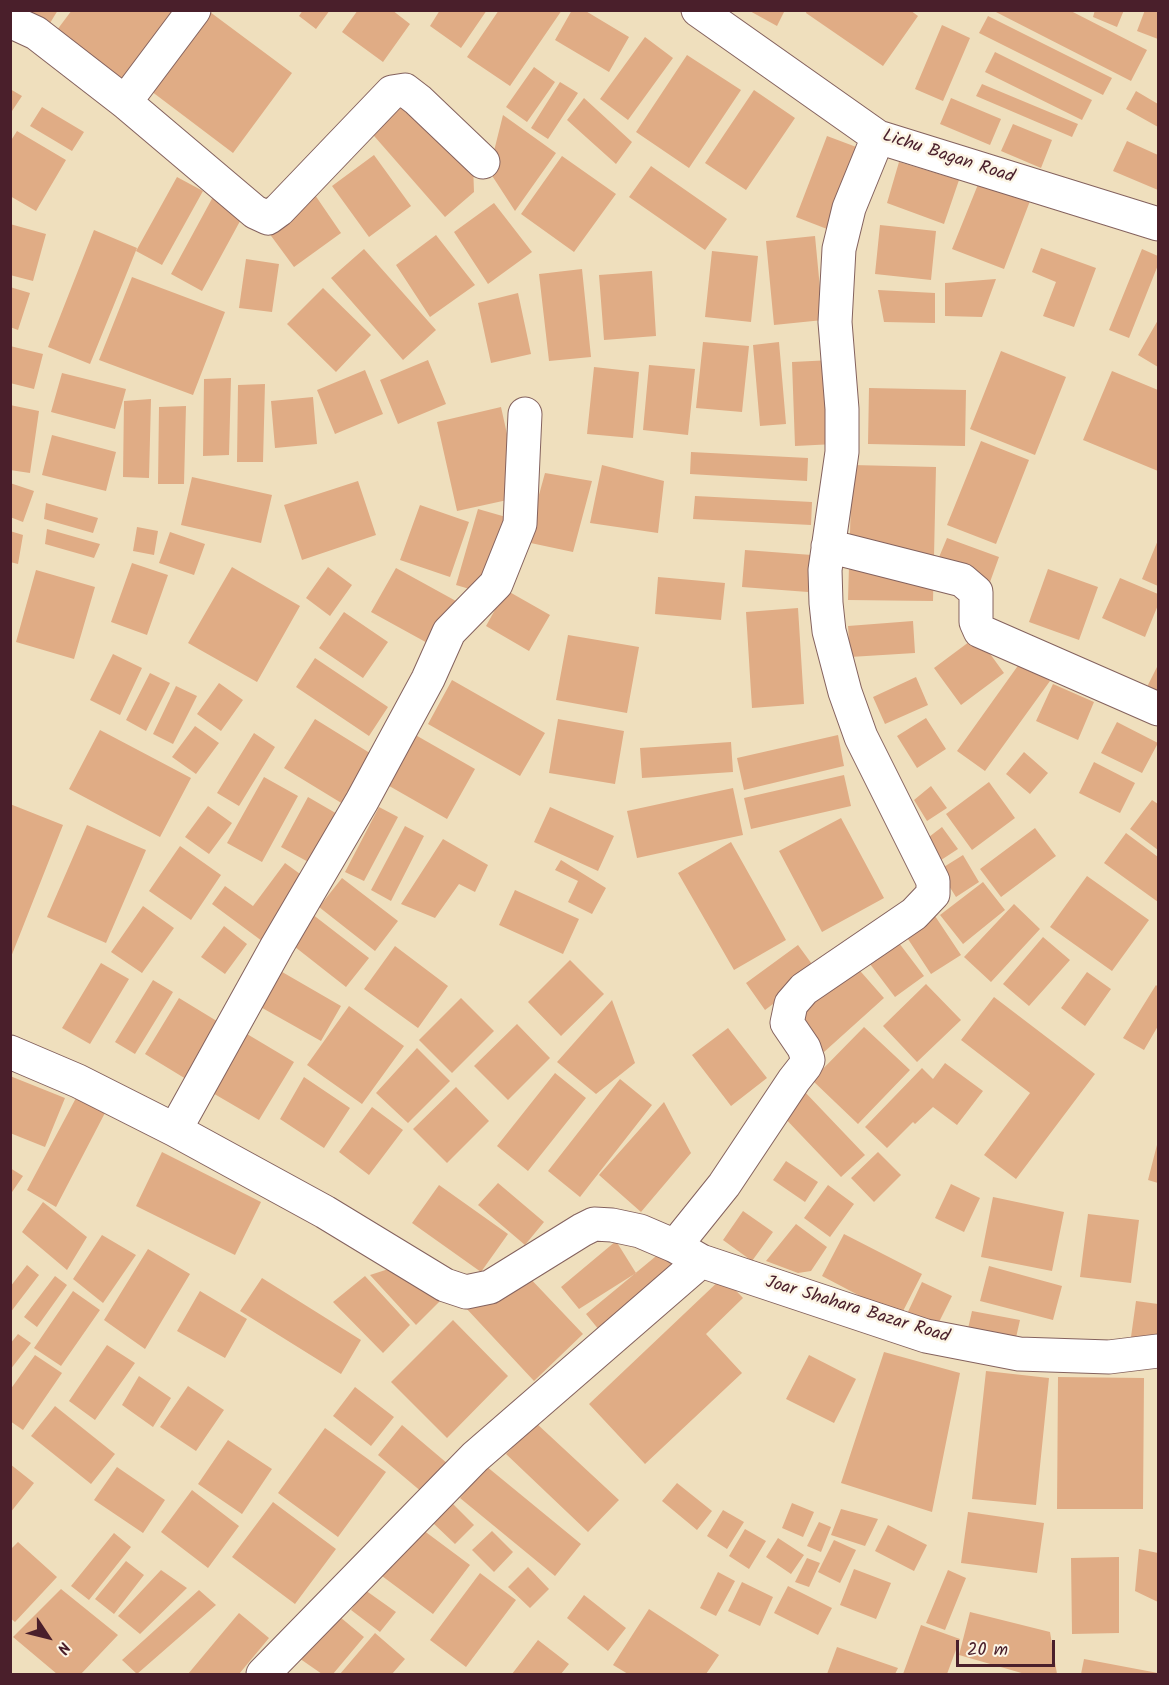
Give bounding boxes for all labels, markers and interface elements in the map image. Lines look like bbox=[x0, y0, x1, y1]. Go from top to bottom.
street label: Lichu Bagan Road bbox=[879, 126, 1017, 190]
street label: Joar Shahara Bazar Road bbox=[762, 1273, 952, 1349]
north arrow bbox=[18, 1607, 78, 1667]
scale bar bbox=[959, 1628, 1058, 1666]
text: N bbox=[50, 1636, 76, 1659]
text: 20 m bbox=[967, 1636, 1008, 1665]

